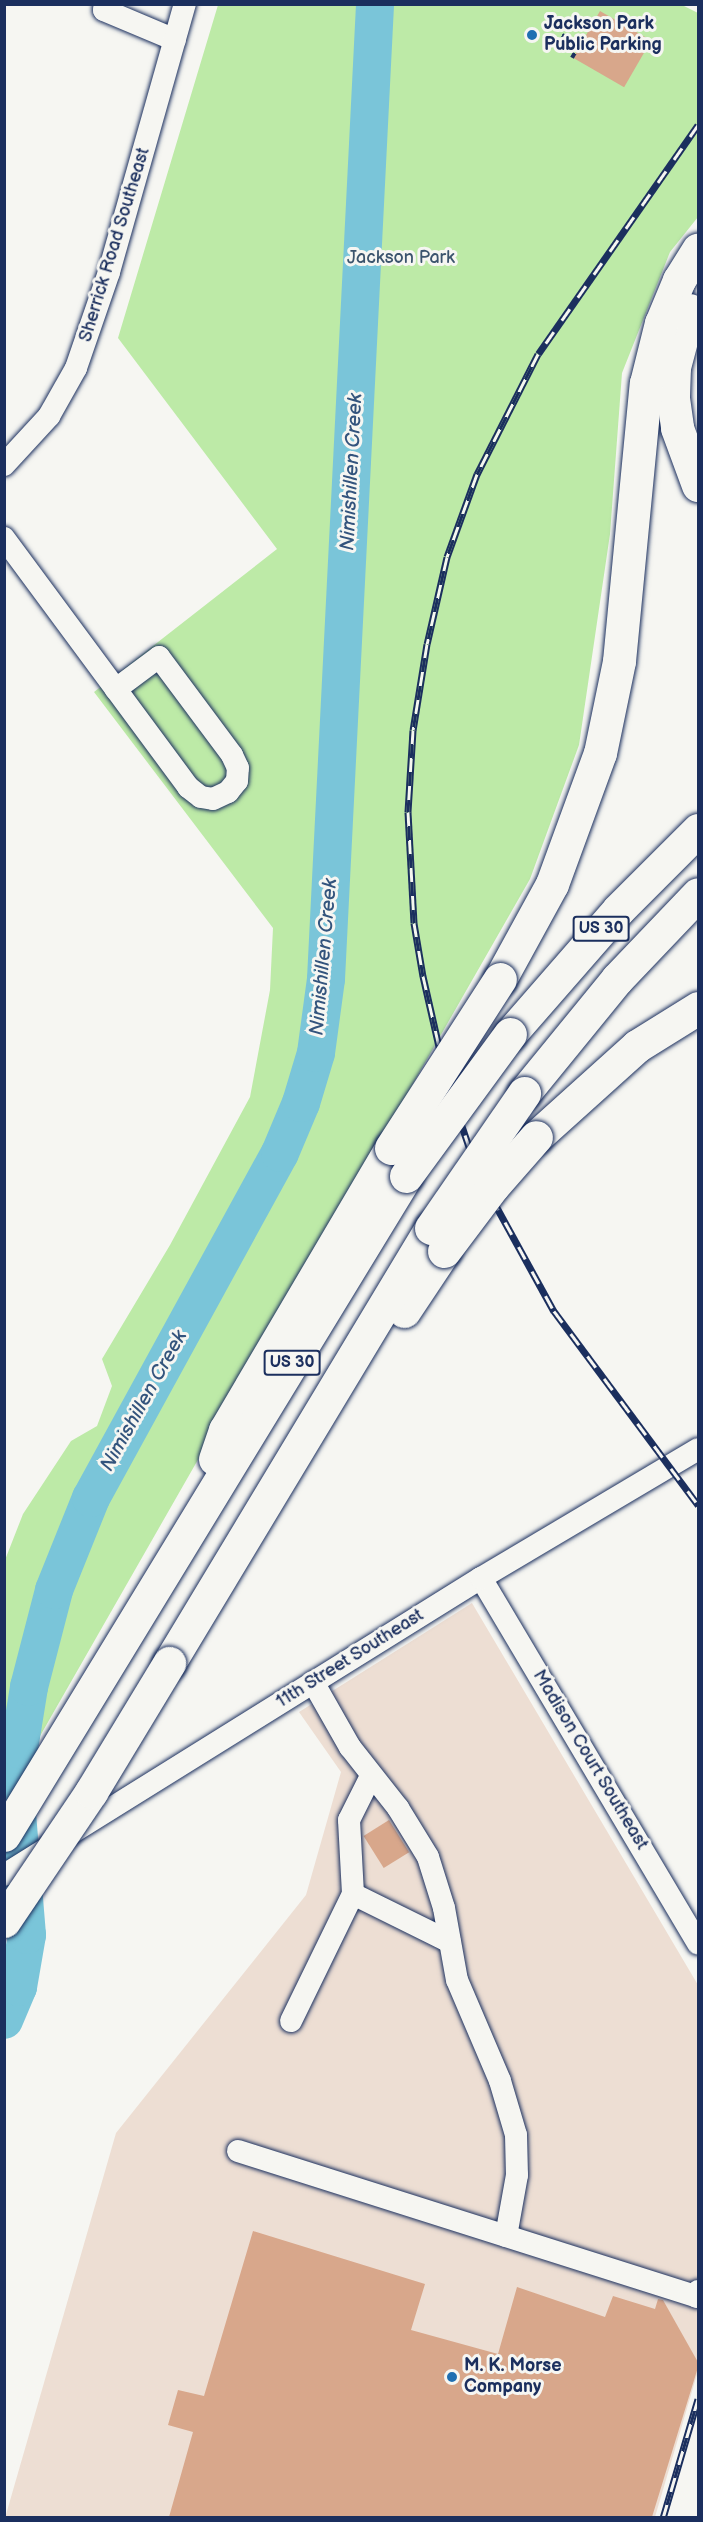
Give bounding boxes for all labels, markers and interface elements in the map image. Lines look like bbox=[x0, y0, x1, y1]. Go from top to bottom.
place label: Jackson Park Public Parking bbox=[544, 14, 662, 57]
marker: Jackson Park Public Parking bbox=[525, 28, 539, 42]
street label: Sherrick Road Southeast bbox=[75, 145, 155, 345]
park label: Jackson Park bbox=[347, 247, 455, 269]
water label: Nimishillen Creek bbox=[336, 393, 368, 551]
water label: Nimishillen Creek bbox=[305, 878, 343, 1036]
road number: US 30 bbox=[572, 916, 630, 942]
water label: Nimishillen Creek bbox=[95, 1326, 193, 1476]
road number: US 30 bbox=[264, 1350, 320, 1376]
street label: 11th Street Southeast bbox=[272, 1605, 428, 1713]
street label: Madison Court Southeast bbox=[528, 1666, 652, 1854]
place label: M. K. Morse Company bbox=[464, 2356, 562, 2398]
marker: M. K. Morse Company bbox=[445, 2370, 459, 2384]

